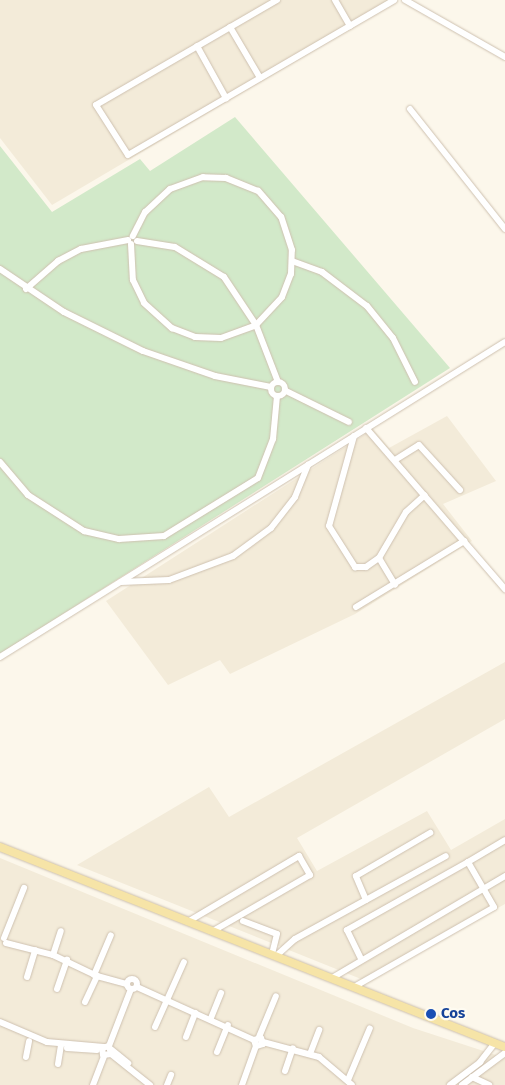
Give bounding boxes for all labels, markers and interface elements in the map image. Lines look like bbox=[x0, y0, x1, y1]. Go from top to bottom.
place label: Cos bbox=[441, 1005, 465, 1023]
marker: Cos bbox=[425, 1008, 437, 1020]

